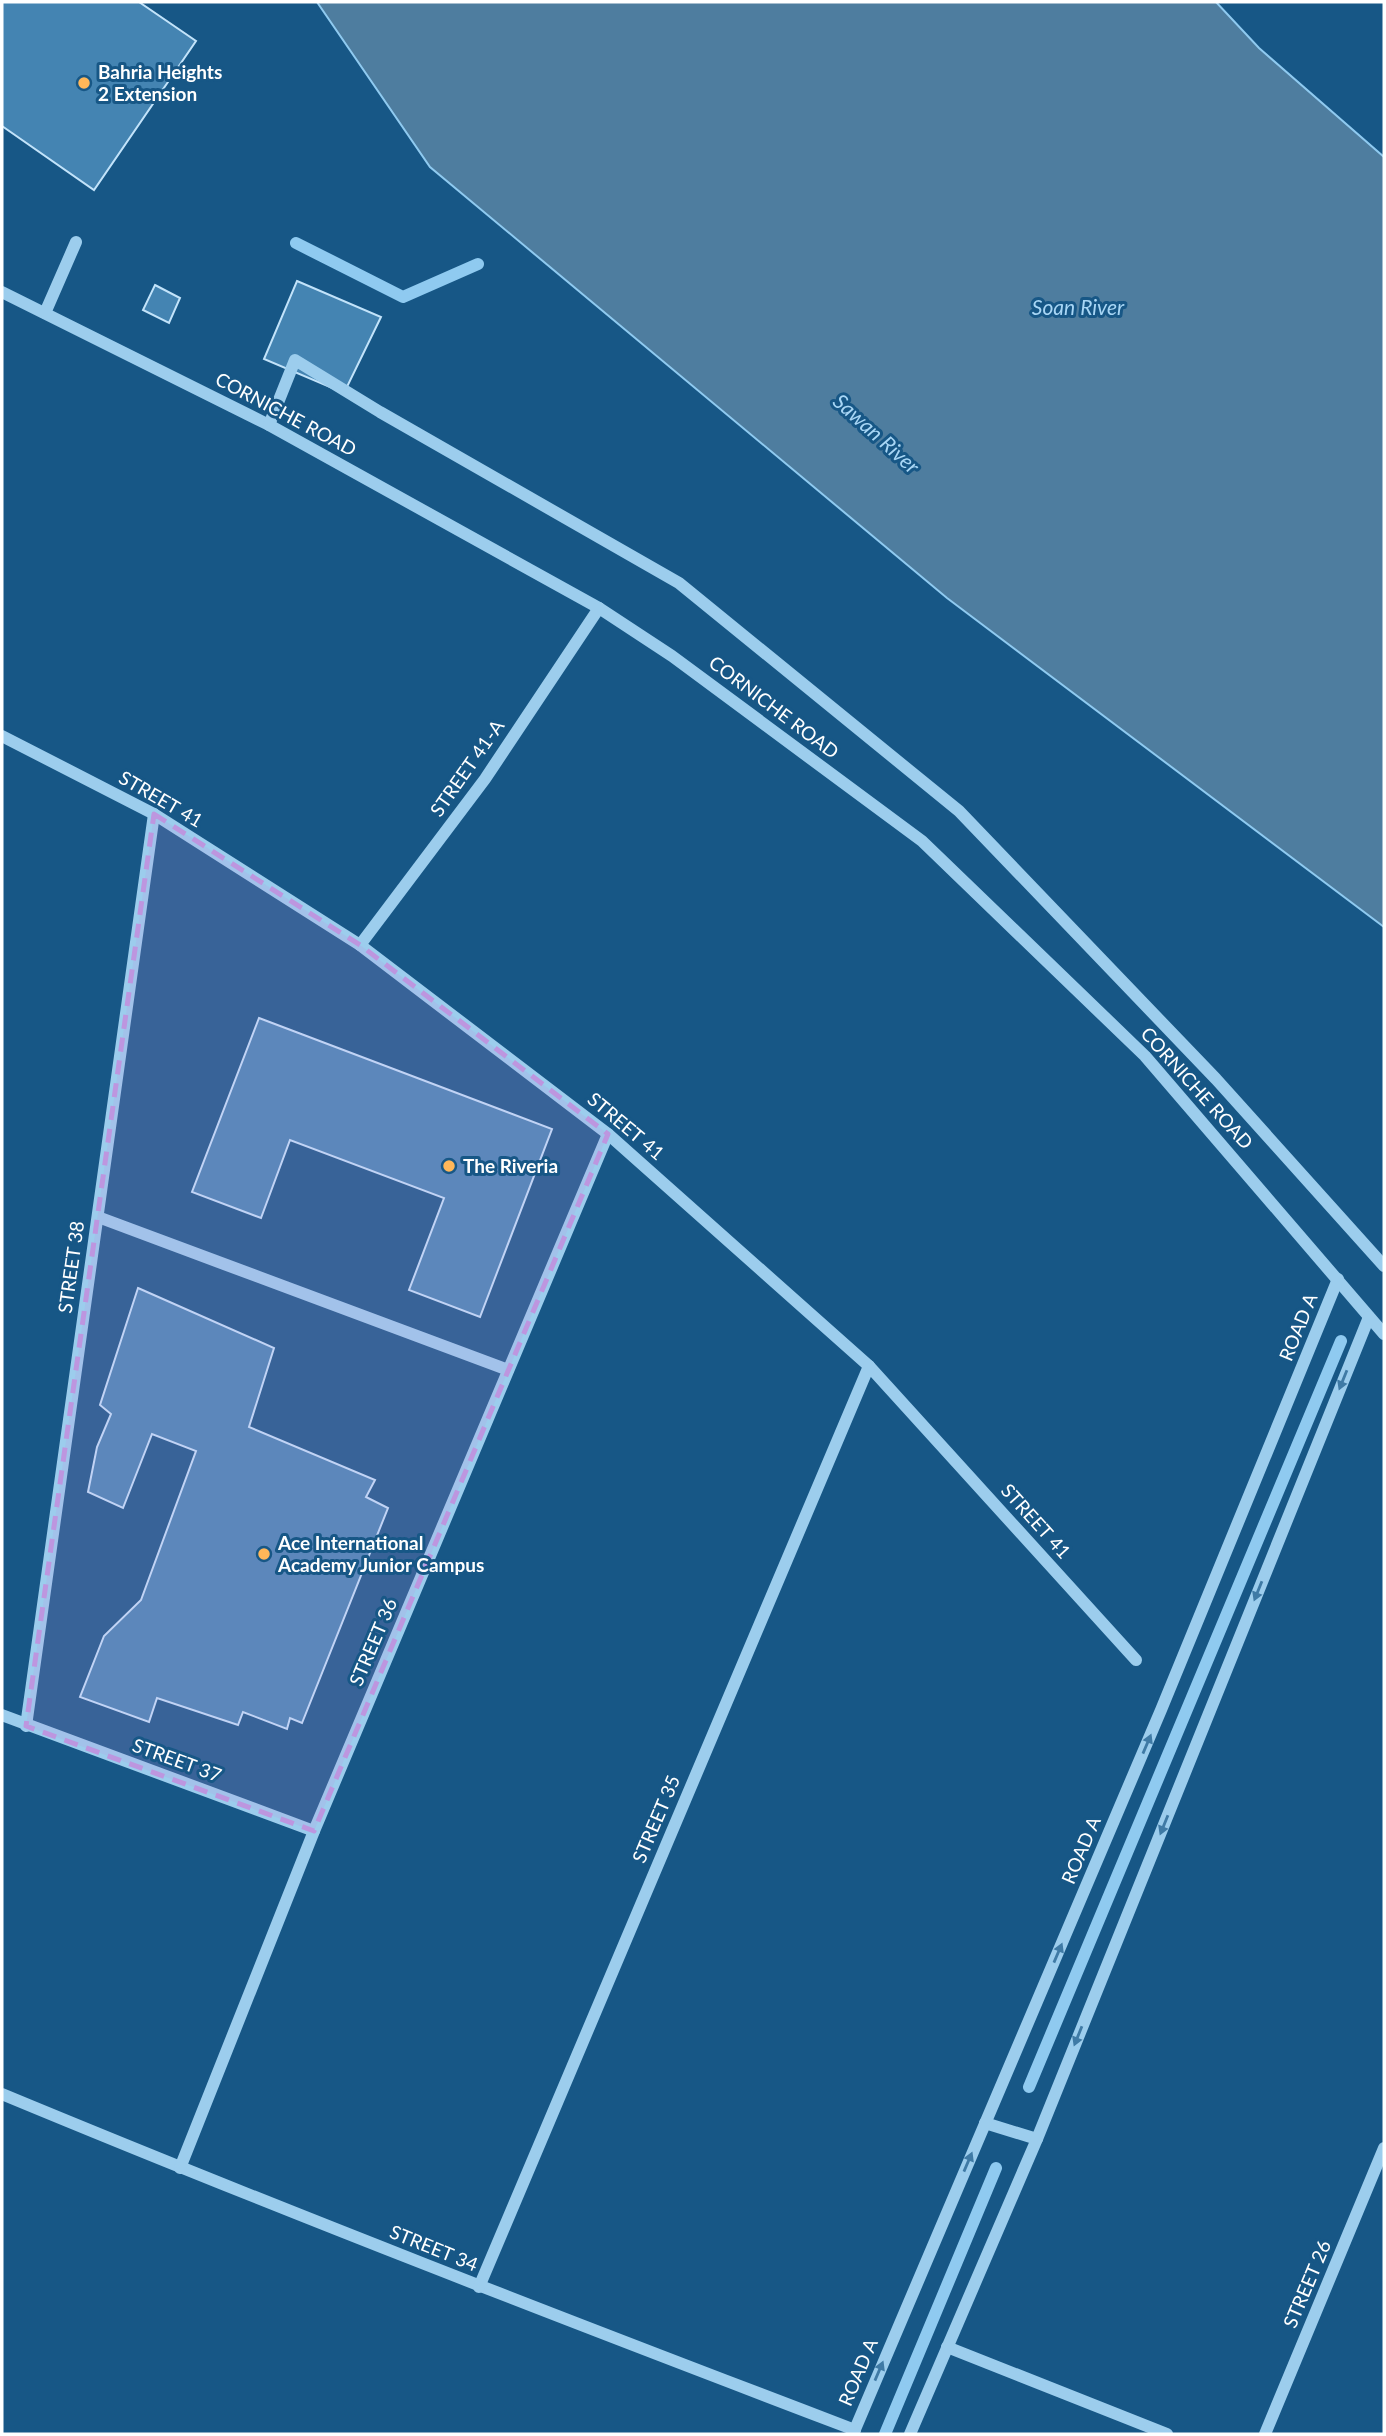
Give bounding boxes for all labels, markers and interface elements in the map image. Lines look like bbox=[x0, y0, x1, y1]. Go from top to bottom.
place label: Bahria Heights 2 Extension bbox=[98, 60, 222, 105]
marker: Bahria Heights 2 Extension bbox=[76, 75, 92, 91]
water label: Soan River bbox=[1032, 294, 1125, 319]
street label: CORNICHE ROAD bbox=[212, 367, 361, 460]
water label: Sawan River bbox=[829, 388, 926, 479]
street label: CORNICHE ROAD bbox=[705, 650, 844, 763]
street label: STREET 41-A bbox=[425, 715, 508, 821]
street label: STREET 41 bbox=[115, 765, 207, 832]
street label: CORNICHE ROAD bbox=[1137, 1022, 1258, 1153]
street label: STREET 41 bbox=[583, 1087, 669, 1164]
place label: The Riveria bbox=[463, 1154, 558, 1177]
marker: The Riveria bbox=[441, 1158, 457, 1174]
street label: STREET 38 bbox=[53, 1219, 88, 1315]
street label: ROAD A bbox=[1274, 1289, 1322, 1364]
one-way arrow bbox=[1338, 1370, 1349, 1391]
street label: STREET 41 bbox=[997, 1478, 1076, 1563]
place label: Ace International Academy Junior Campus bbox=[277, 1531, 484, 1576]
marker: Ace International Academy Junior Campus bbox=[256, 1546, 272, 1562]
one-way arrow bbox=[1253, 1581, 1264, 1602]
street label: STREET 36 bbox=[344, 1595, 401, 1689]
street label: STREET 37 bbox=[130, 1733, 225, 1786]
one-way arrow bbox=[1142, 1733, 1153, 1754]
street label: STREET 35 bbox=[627, 1772, 684, 1866]
street label: ROAD A bbox=[1056, 1813, 1105, 1887]
one-way arrow bbox=[1158, 1814, 1169, 1835]
one-way arrow bbox=[1052, 1942, 1063, 1963]
one-way arrow bbox=[1073, 2025, 1084, 2046]
one-way arrow bbox=[963, 2151, 974, 2172]
street label: STREET 34 bbox=[387, 2219, 482, 2276]
street label: STREET 26 bbox=[1278, 2237, 1335, 2331]
street label: ROAD A bbox=[833, 2335, 882, 2409]
one-way arrow bbox=[874, 2361, 885, 2382]

